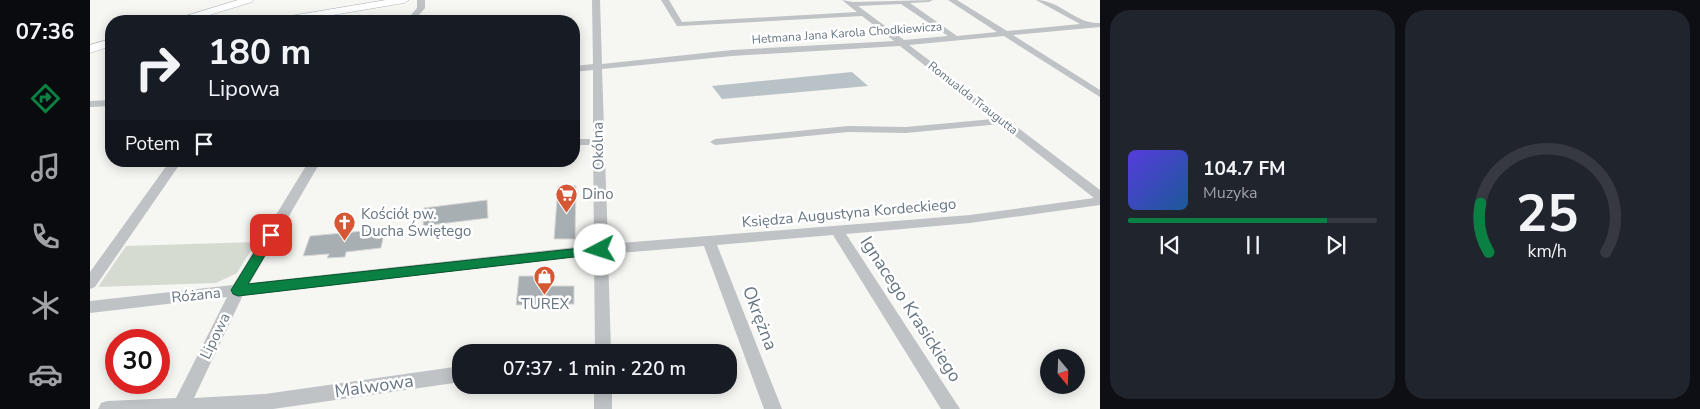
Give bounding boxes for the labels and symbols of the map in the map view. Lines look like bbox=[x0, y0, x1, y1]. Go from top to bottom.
street label: Hetmana Jana Karola Chodkiewicza bbox=[751, 18, 943, 48]
street label: Romualda Traugutta bbox=[925, 58, 1021, 138]
street label: Okólna bbox=[588, 122, 608, 170]
supermarket icon: Dino bbox=[554, 182, 578, 213]
place label: Dino bbox=[582, 184, 613, 204]
street label: Księdza Augustyna Kordeckiego bbox=[741, 194, 957, 232]
place label: Kościół pw. Ducha Świętego bbox=[361, 204, 471, 241]
church icon: Kościół pw. Ducha Świętego bbox=[333, 211, 357, 242]
pin bbox=[250, 214, 292, 256]
position arrow bbox=[573, 223, 625, 275]
street label: Ignacego Krasickiego bbox=[855, 231, 967, 387]
shop icon: TUREX bbox=[533, 264, 557, 295]
street label: Różana bbox=[170, 282, 222, 308]
street label: Okrężna bbox=[737, 283, 783, 353]
place label: TUREX bbox=[521, 294, 569, 314]
street label: Lipowa bbox=[195, 310, 235, 362]
speed limit sign: 30 bbox=[105, 329, 170, 394]
north arrow bbox=[1040, 349, 1085, 394]
street label: Malwowa bbox=[333, 369, 415, 403]

